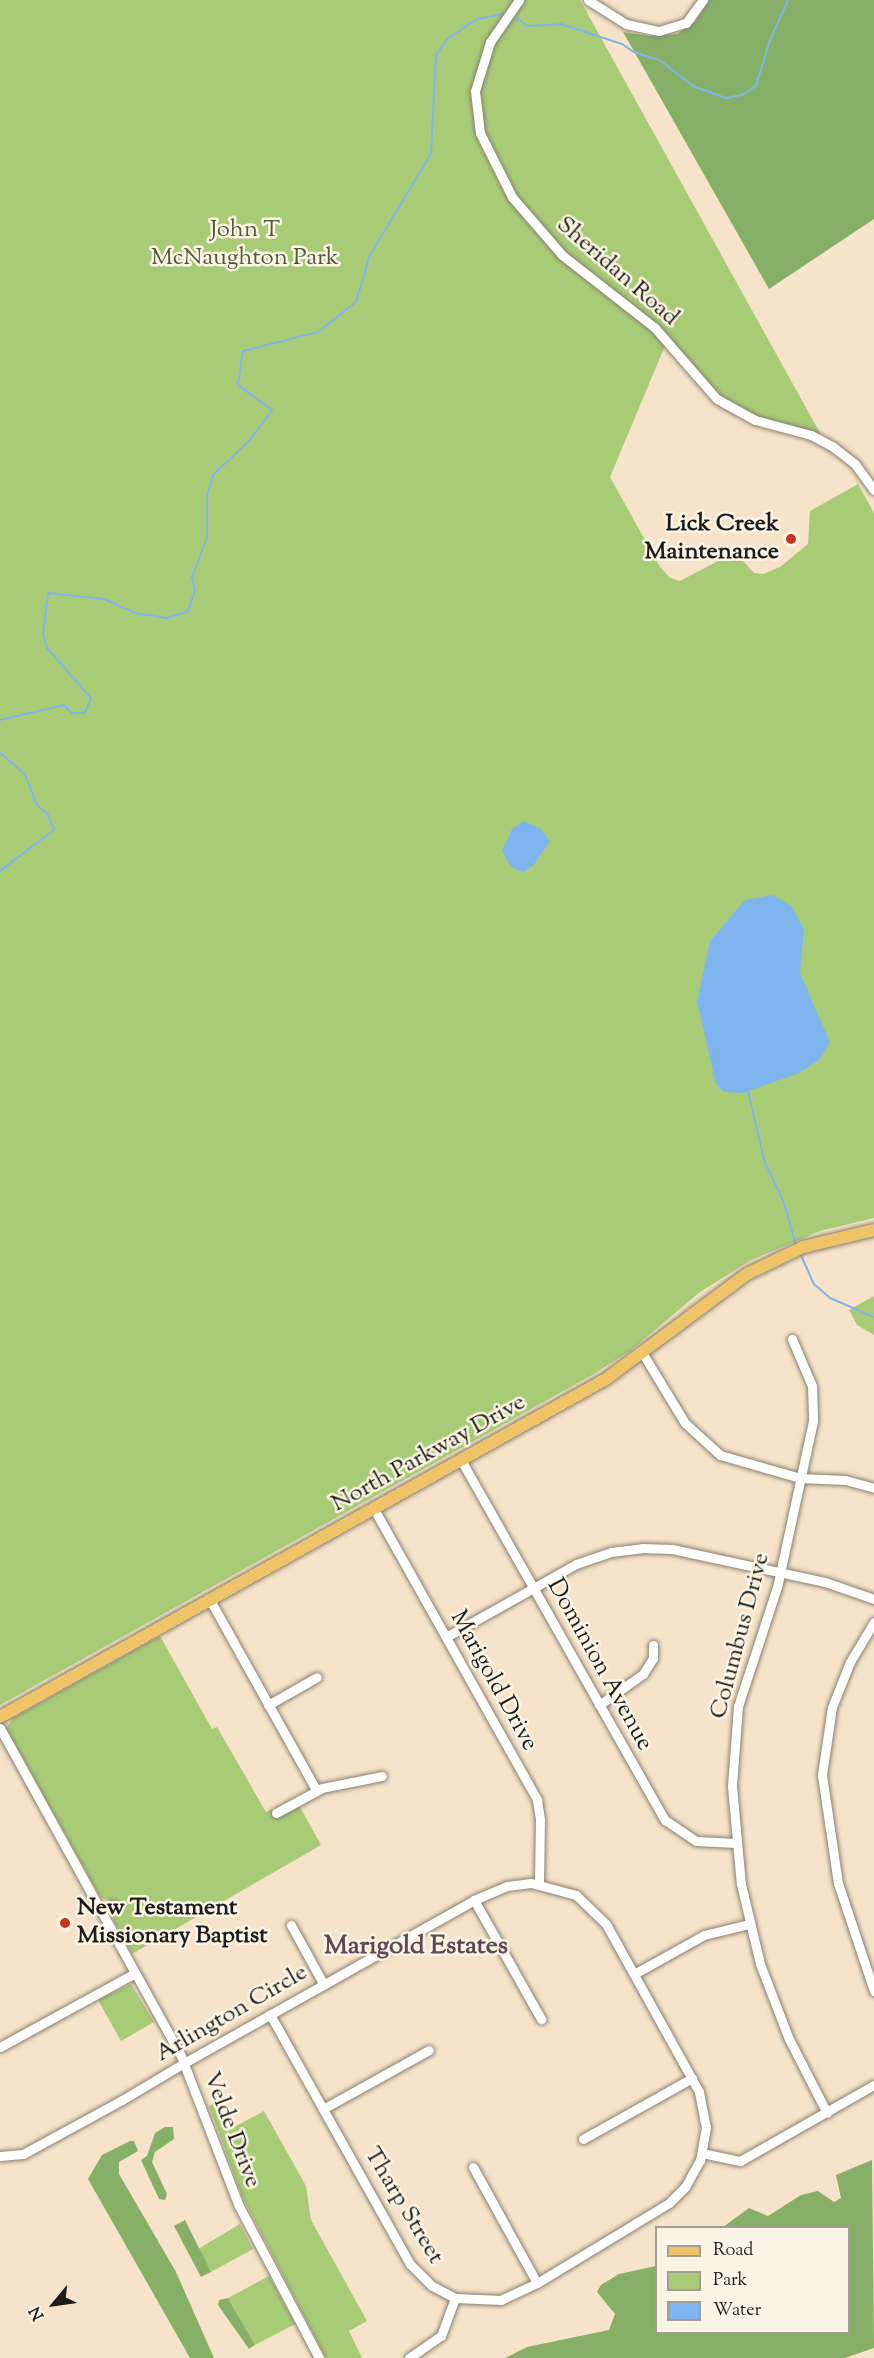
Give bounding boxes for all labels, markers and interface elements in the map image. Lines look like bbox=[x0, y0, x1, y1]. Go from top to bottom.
street label: Sheridan Road bbox=[550, 211, 684, 333]
park label: John T McNaughton Park bbox=[151, 217, 339, 273]
place label: Lick Creek Maintenance bbox=[645, 511, 779, 567]
marker: Lick Creek Maintenance bbox=[784, 532, 798, 546]
street label: North Parkway Drive bbox=[327, 1389, 531, 1519]
street label: Columbus Drive bbox=[705, 1550, 777, 1722]
street label: Dominion Avenue bbox=[540, 1574, 658, 1756]
street label: Marigold Drive bbox=[443, 1606, 543, 1756]
place label: New Testament Missionary Baptist bbox=[77, 1895, 267, 1951]
marker: New Testament Missionary Baptist bbox=[58, 1916, 72, 1930]
district label: Marigold Estates bbox=[324, 1931, 508, 1963]
street label: Arlington Circle bbox=[151, 1959, 313, 2069]
street label: Velde Drive bbox=[196, 2068, 266, 2192]
street label: Tharp Street bbox=[357, 2142, 449, 2270]
legend bbox=[655, 2226, 850, 2334]
text: Road bbox=[713, 2238, 753, 2264]
text: Park bbox=[713, 2268, 747, 2294]
north arrow bbox=[24, 2274, 84, 2334]
text: Water bbox=[713, 2298, 761, 2324]
text: N bbox=[25, 2302, 51, 2324]

